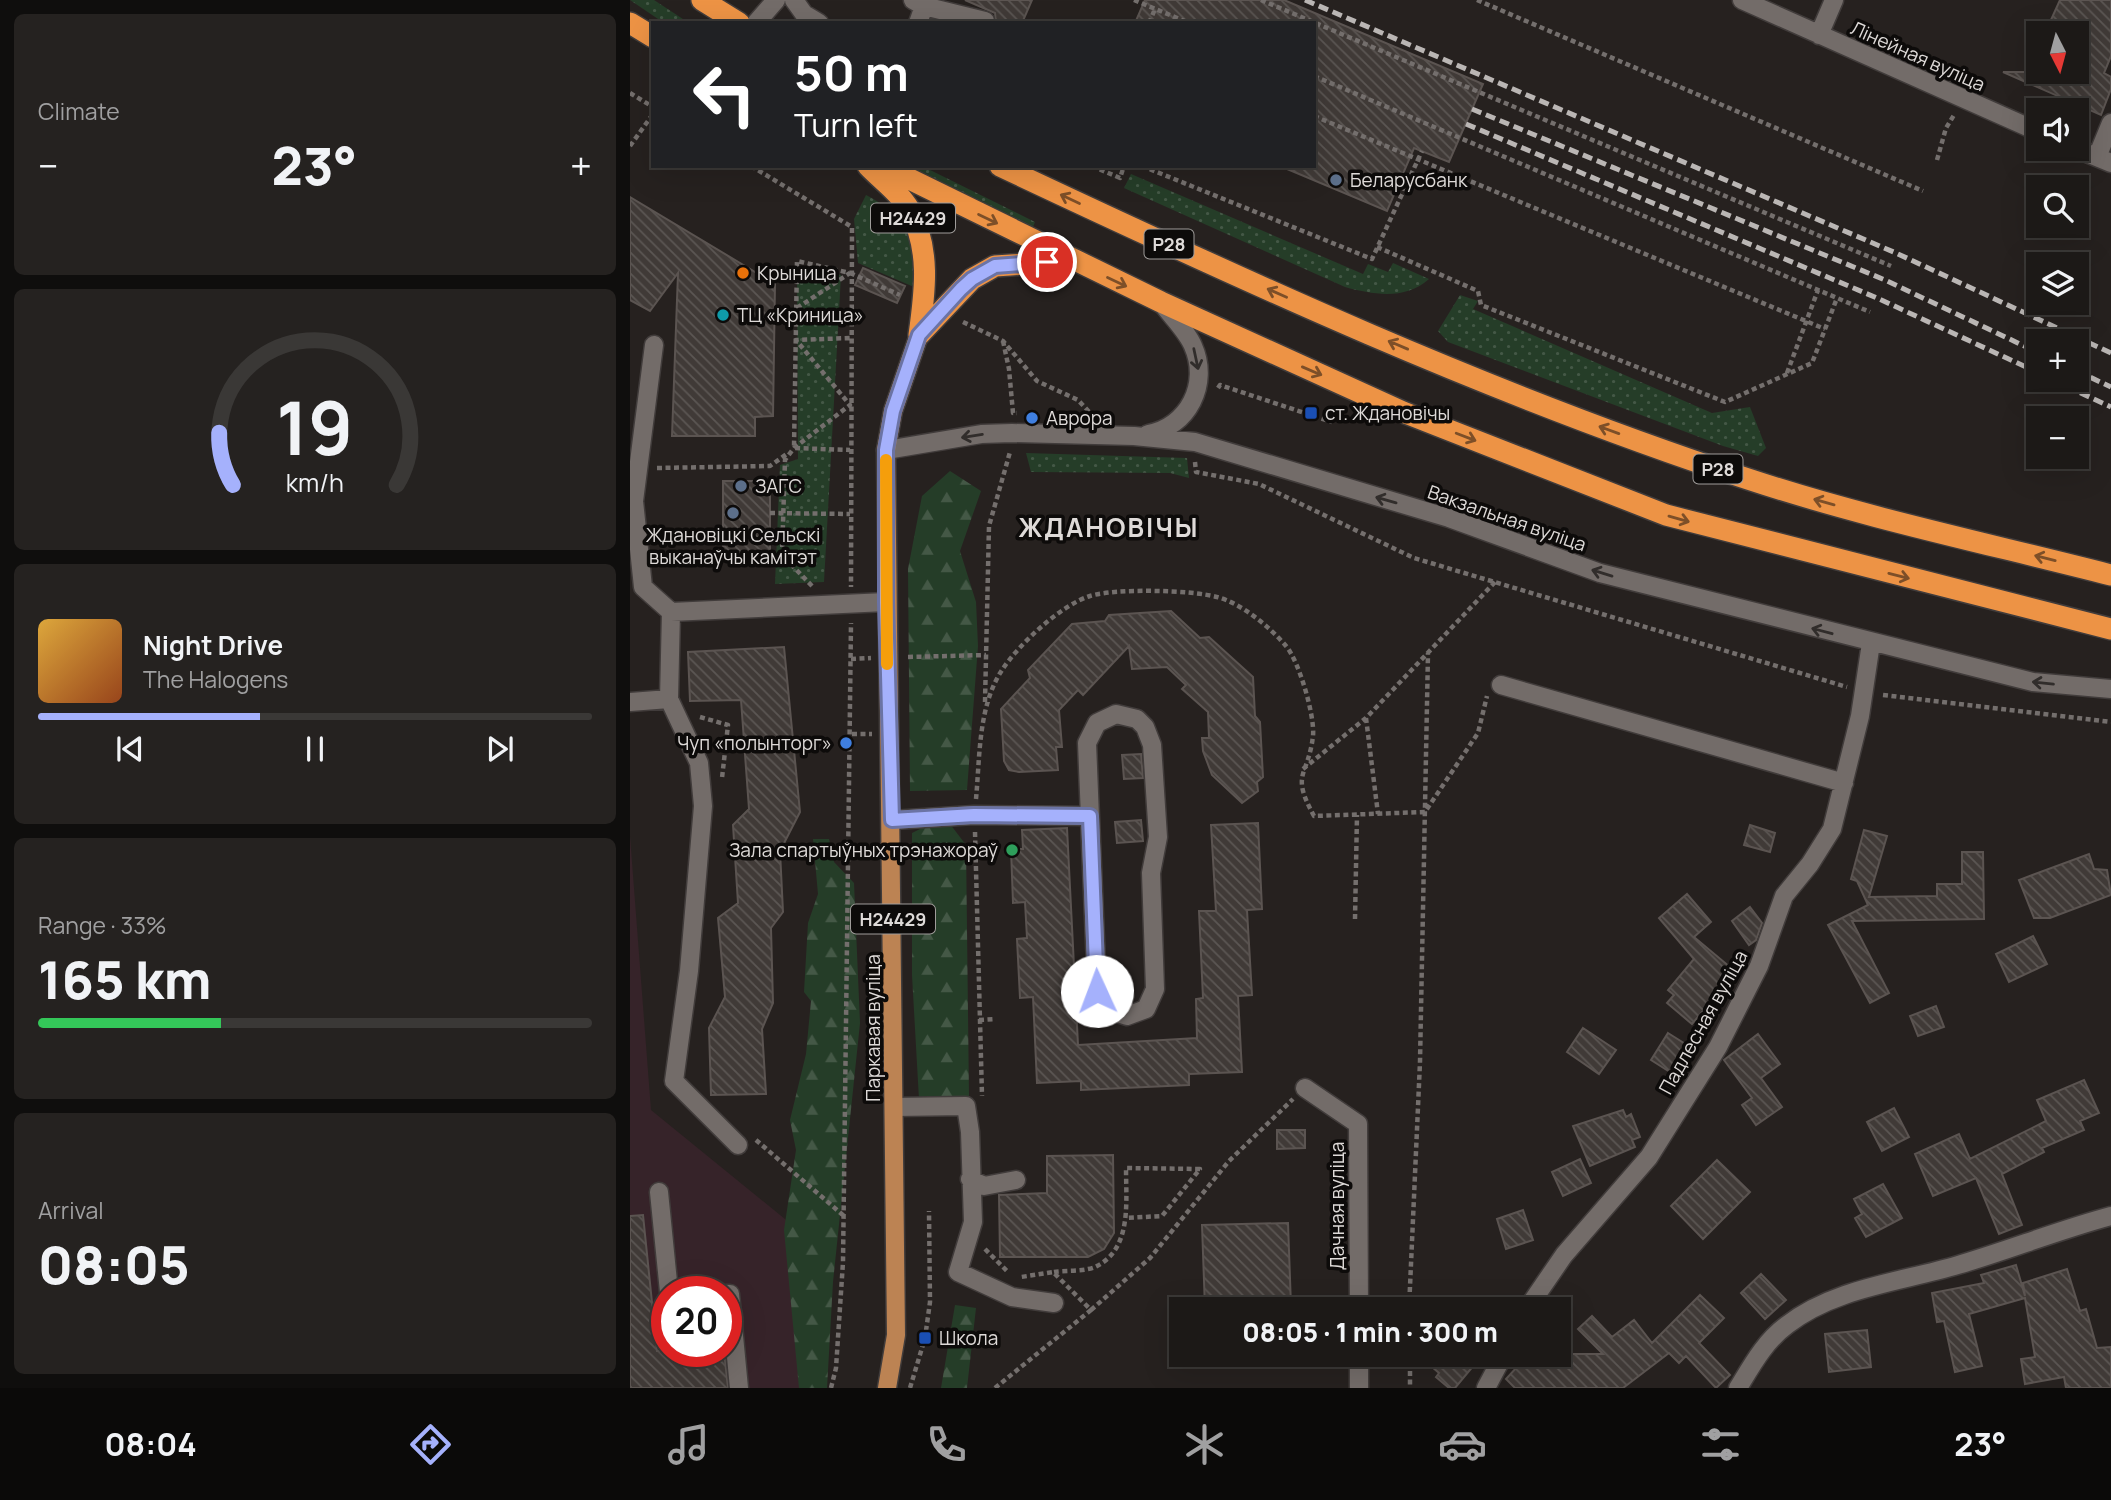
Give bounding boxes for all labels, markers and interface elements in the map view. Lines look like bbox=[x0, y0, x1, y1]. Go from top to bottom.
street label: Лінейная вуліца bbox=[1847, 15, 1989, 97]
north arrow bbox=[2026, 21, 2090, 84]
map controls bbox=[2026, 21, 2089, 469]
text: 50 m bbox=[794, 39, 909, 106]
icon: left bbox=[679, 49, 770, 140]
text: Climate bbox=[38, 95, 120, 127]
button: sound bbox=[2026, 98, 2089, 161]
text: Turn left bbox=[794, 103, 918, 147]
text: 23° bbox=[272, 130, 357, 201]
text: − bbox=[38, 139, 59, 191]
text: + bbox=[570, 139, 592, 191]
place label: Беларусбанк bbox=[1350, 167, 1468, 193]
marker: Беларусбанк bbox=[1328, 172, 1344, 188]
button: search bbox=[2026, 175, 2089, 238]
one-way arrow bbox=[1060, 192, 1081, 205]
road number: Н24429 bbox=[871, 204, 955, 232]
one-way arrow bbox=[977, 212, 998, 226]
road number: Р28 bbox=[1144, 230, 1194, 258]
pin bbox=[1017, 232, 1077, 292]
icon: arrive bbox=[1028, 243, 1066, 281]
button: layers bbox=[2026, 252, 2089, 315]
place label: Крыница bbox=[757, 260, 837, 286]
marker: Крыница bbox=[735, 265, 751, 281]
one-way arrow bbox=[1106, 275, 1127, 289]
one-way arrow bbox=[1267, 286, 1289, 299]
place label: ТЦ «Криница» bbox=[737, 302, 864, 328]
marker: ТЦ «Криница» bbox=[715, 307, 731, 323]
button: + bbox=[2026, 329, 2089, 392]
one-way arrow bbox=[1387, 338, 1409, 351]
one-way arrow bbox=[1190, 347, 1204, 370]
one-way arrow bbox=[1301, 365, 1322, 378]
text: 19 bbox=[276, 378, 354, 478]
place label: ст. Ждановічы bbox=[1325, 400, 1450, 426]
place label: Аврора bbox=[1046, 405, 1113, 431]
marker: ст. Ждановічы bbox=[1303, 405, 1319, 421]
button: − bbox=[2026, 406, 2089, 469]
marker: Аврора bbox=[1024, 410, 1040, 426]
one-way arrow bbox=[1598, 423, 1620, 435]
one-way arrow bbox=[961, 430, 984, 443]
one-way arrow bbox=[1455, 431, 1477, 444]
road number: Р28 bbox=[1694, 454, 1742, 484]
text: km/h bbox=[286, 465, 344, 500]
place label: ЗАГС bbox=[755, 473, 802, 499]
marker: ЗАГС bbox=[733, 478, 749, 494]
street label: Вакзальная вуліца bbox=[1424, 479, 1590, 557]
one-way arrow bbox=[1376, 493, 1398, 506]
one-way arrow bbox=[1814, 494, 1836, 507]
marker: Ждановіцкі Сельскі выканаўчы камітэт bbox=[725, 505, 741, 521]
district label: ЖДАНОВІЧЫ bbox=[1019, 509, 1199, 545]
one-way arrow bbox=[1667, 513, 1689, 526]
place label: Ждановіцкі Сельскі выканаўчы камітэт bbox=[646, 522, 820, 570]
one-way arrow bbox=[2034, 551, 2057, 564]
one-way arrow bbox=[1591, 566, 1613, 579]
one-way arrow bbox=[1887, 570, 1910, 583]
one-way arrow bbox=[1811, 624, 1834, 637]
text: Night Drive bbox=[143, 627, 283, 663]
text: The Halogens bbox=[143, 663, 288, 695]
one-way arrow bbox=[2032, 676, 2055, 689]
icon: previous bbox=[111, 730, 149, 768]
icon: pause bbox=[296, 730, 334, 768]
icon: next bbox=[481, 730, 519, 768]
place label: Чуп «полынторг» bbox=[677, 730, 832, 756]
marker: Чуп «полынторг» bbox=[838, 735, 854, 751]
place label: Зала спартыўных трэнажораў bbox=[729, 837, 998, 863]
marker: Зала спартыўных трэнажораў bbox=[1004, 842, 1020, 858]
road number: Н24429 bbox=[851, 904, 935, 934]
text: Range · 33% bbox=[38, 909, 167, 941]
text: 165 km bbox=[38, 944, 211, 1015]
street label: Падлесная вуліца bbox=[1653, 945, 1753, 1099]
street label: Паркавая вуліца bbox=[860, 954, 886, 1102]
position arrow bbox=[1060, 954, 1134, 1028]
street label: Дачная вуліца bbox=[1324, 1142, 1350, 1270]
text: Arrival bbox=[38, 1194, 104, 1226]
text: 08:05 bbox=[38, 1229, 190, 1300]
speed limit sign: 20 bbox=[651, 1276, 742, 1367]
text: 08:05 · 1 min · 300 m bbox=[1242, 1314, 1498, 1350]
place label: Школа bbox=[939, 1325, 998, 1351]
marker: Школа bbox=[917, 1330, 933, 1346]
icon: directions bbox=[406, 1420, 455, 1469]
icon: music bbox=[664, 1420, 713, 1469]
icon: phone bbox=[922, 1420, 971, 1469]
icon: climate bbox=[1180, 1420, 1229, 1469]
icon: car bbox=[1438, 1420, 1487, 1469]
icon: filters bbox=[1696, 1420, 1745, 1469]
text: 08:04 bbox=[105, 1422, 197, 1466]
text: 23° bbox=[1954, 1422, 2006, 1466]

